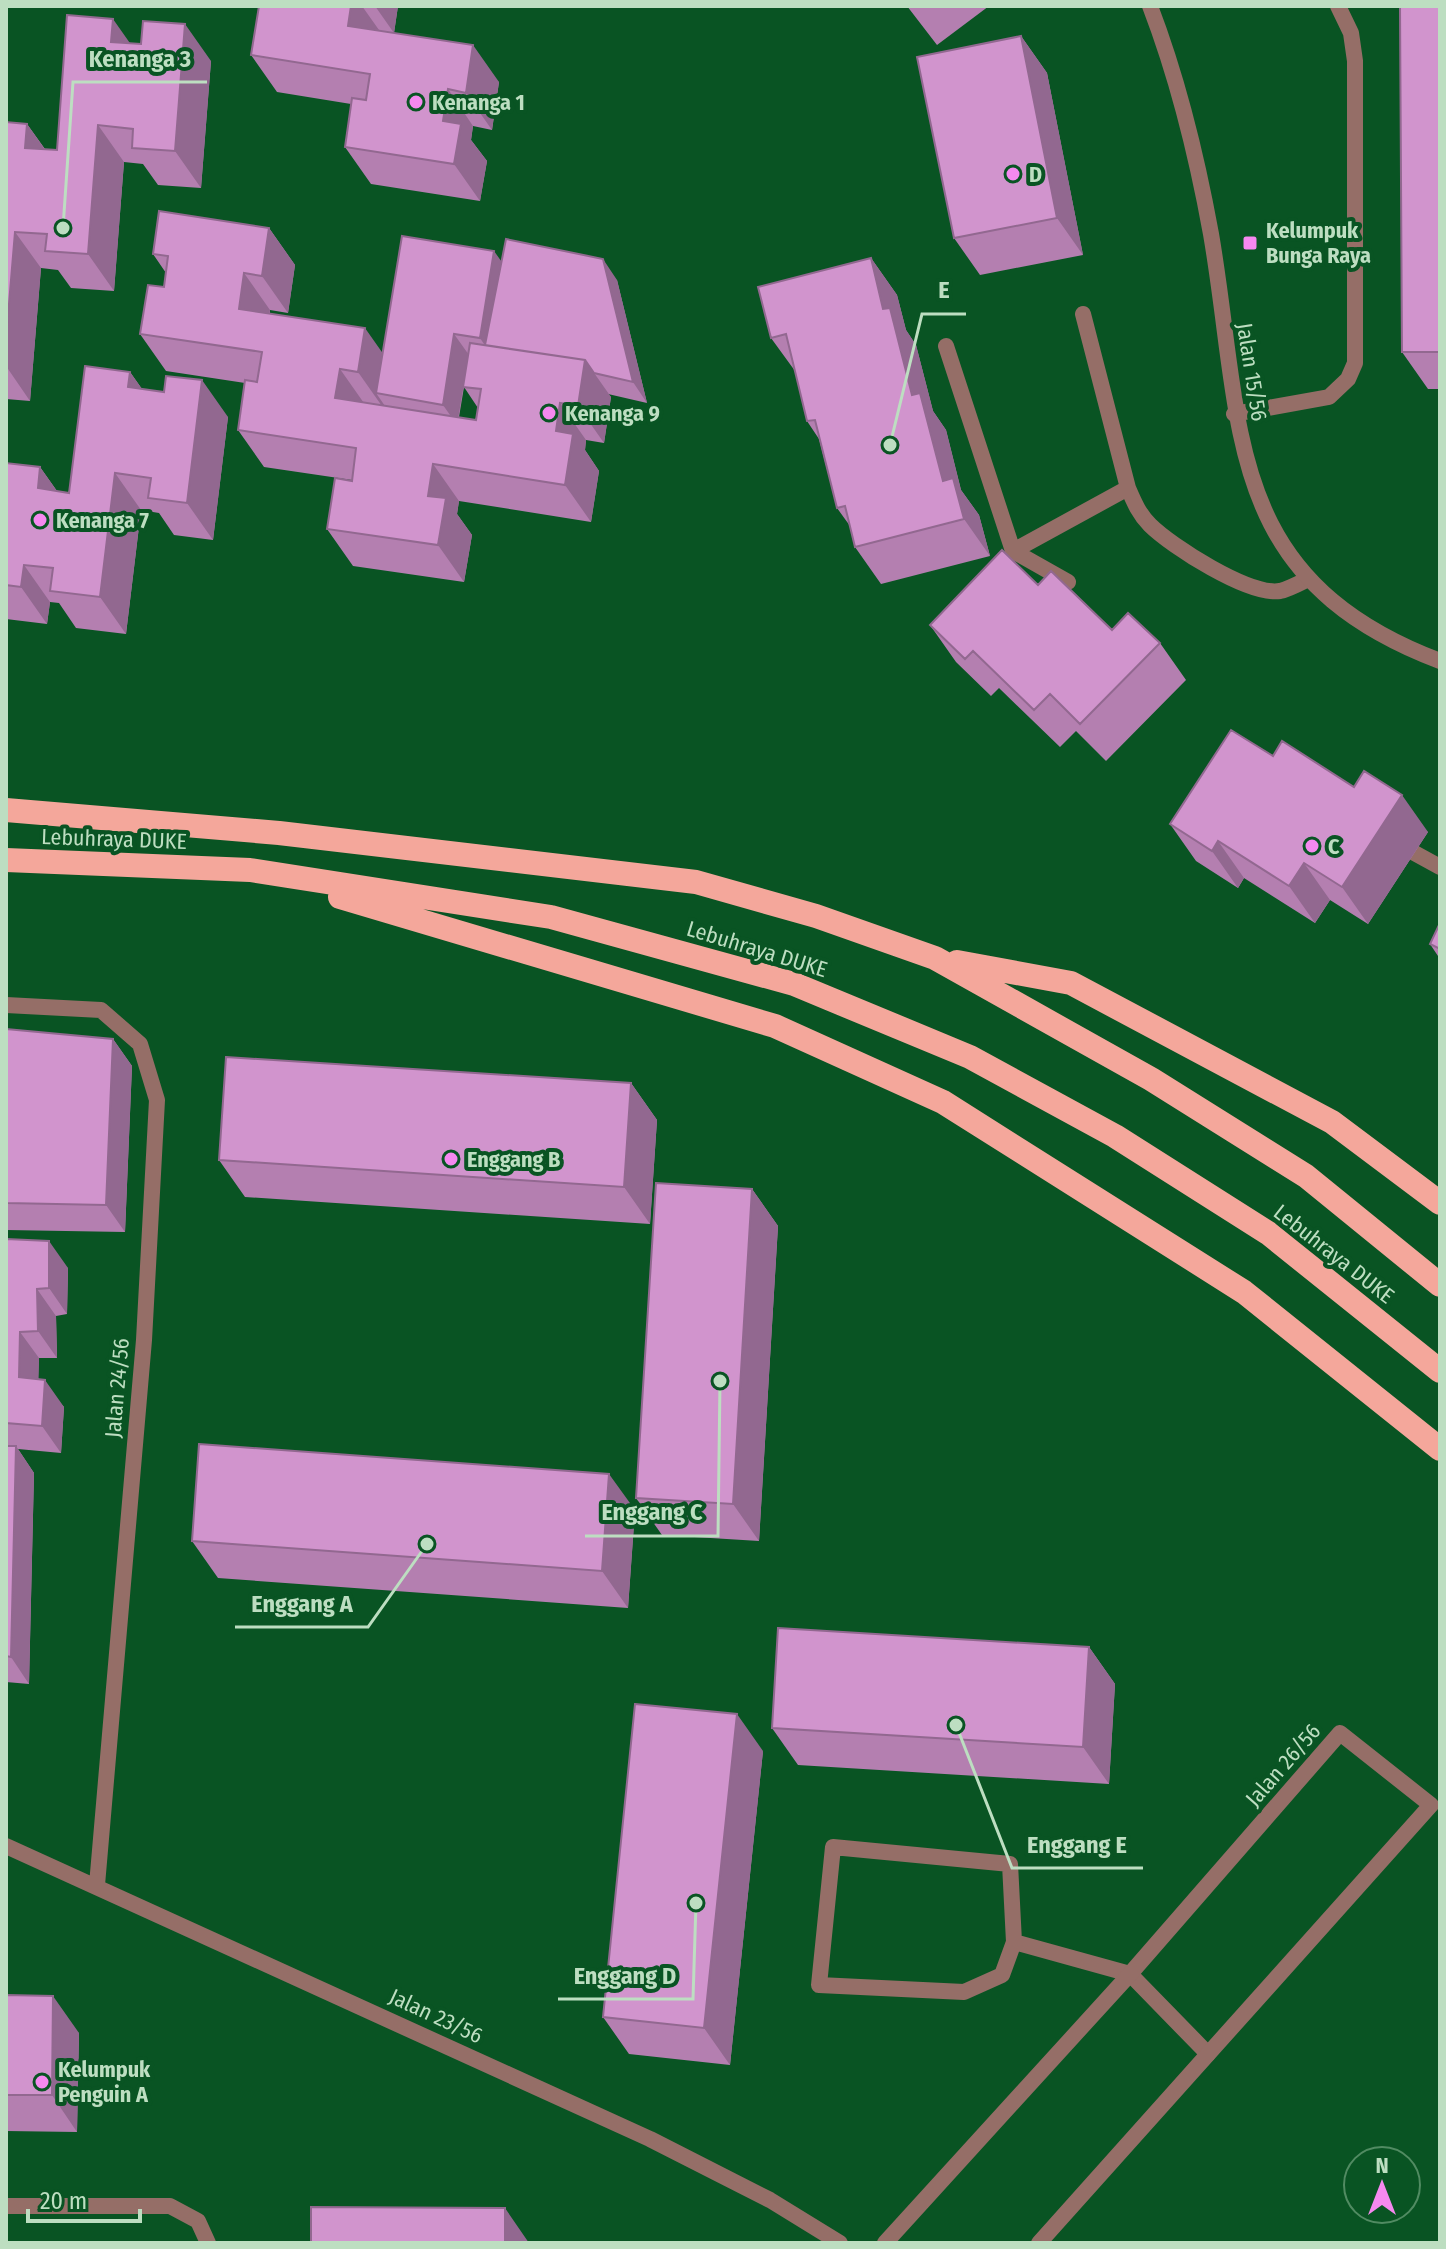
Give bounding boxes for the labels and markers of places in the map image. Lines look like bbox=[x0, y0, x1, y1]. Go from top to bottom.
callout: Kenanga 3 bbox=[73, 34, 207, 82]
place label: Kenanga 1 bbox=[432, 89, 525, 116]
marker: Kenanga 1 bbox=[407, 93, 425, 111]
place label: D bbox=[1029, 161, 1042, 188]
marker: D bbox=[1004, 165, 1022, 183]
place label: Kelumpuk Bunga Raya bbox=[1266, 217, 1371, 269]
marker: Kelumpuk Bunga Raya bbox=[1241, 234, 1259, 252]
callout: E bbox=[922, 266, 966, 314]
place label: Kenanga 9 bbox=[565, 400, 660, 427]
marker: Kenanga 9 bbox=[540, 404, 558, 422]
place label: Kenanga 7 bbox=[56, 507, 149, 534]
marker: Kenanga 7 bbox=[31, 511, 49, 529]
place label: C bbox=[1328, 833, 1340, 860]
marker: C bbox=[1303, 837, 1321, 855]
place label: Enggang B bbox=[467, 1146, 560, 1173]
marker: Enggang B bbox=[442, 1150, 460, 1168]
callout: Enggang C bbox=[585, 1488, 718, 1536]
callout: Enggang A bbox=[235, 1579, 368, 1627]
callout: Enggang E bbox=[1012, 1820, 1143, 1868]
callout: Enggang D bbox=[558, 1951, 693, 1999]
place label: Kelumpuk Penguin A bbox=[58, 2056, 151, 2108]
marker: Kelumpuk Penguin A bbox=[33, 2073, 51, 2091]

